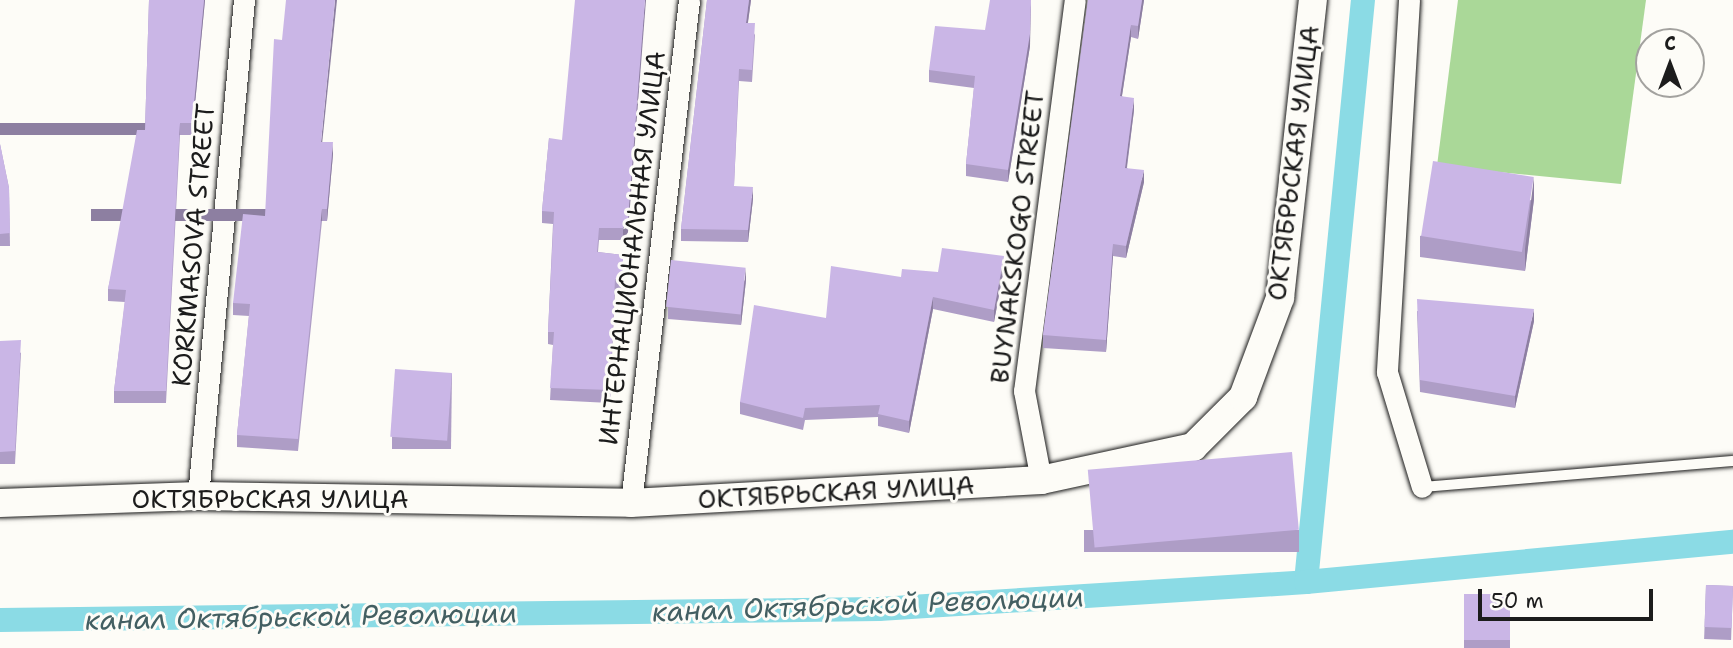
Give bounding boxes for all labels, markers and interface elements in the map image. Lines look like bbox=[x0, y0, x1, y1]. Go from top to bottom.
street label: ОКТЯБРЬСКАЯ УЛИЦА bbox=[1261, 24, 1325, 302]
north arrow bbox=[1635, 28, 1705, 98]
text: С bbox=[1664, 31, 1676, 56]
street label: ИНТЕРНАЦИОНАЛЬНАЯ УЛИЦА bbox=[592, 49, 672, 447]
street label: BUYNAKSKOGO STREET bbox=[984, 89, 1050, 385]
street label: KORKMASOVA STREET bbox=[165, 102, 221, 388]
street label: ОКТЯБРЬСКАЯ УЛИЦА bbox=[697, 469, 975, 515]
street label: ОКТЯБРЬСКАЯ УЛИЦА bbox=[131, 483, 409, 515]
scale bar bbox=[1481, 574, 1656, 618]
water label: канал Октябрьской Революции bbox=[651, 580, 1085, 628]
text: 50 m bbox=[1491, 587, 1544, 615]
water label: канал Октябрьской Революции bbox=[85, 595, 517, 637]

